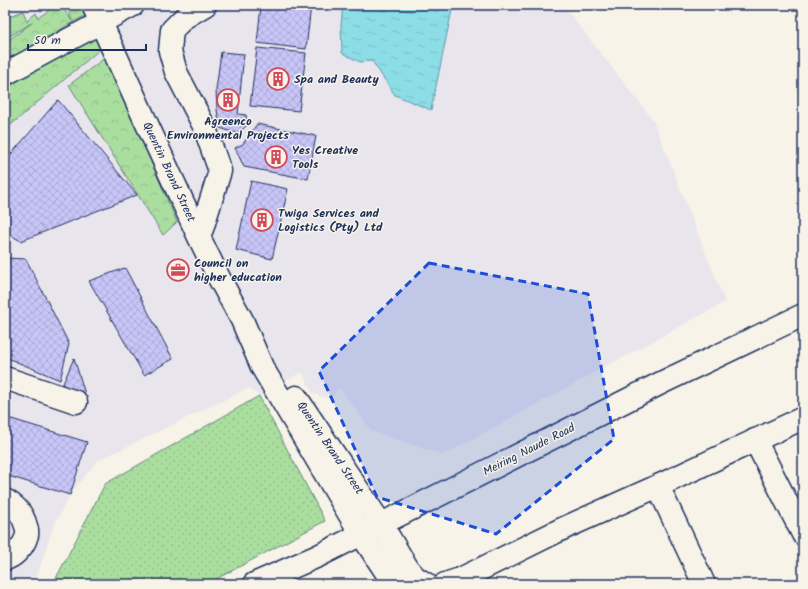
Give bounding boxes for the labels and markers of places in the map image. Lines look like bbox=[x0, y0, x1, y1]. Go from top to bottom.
building icon: Spa and Beauty bbox=[265, 66, 291, 92]
place label: Spa and Beauty bbox=[294, 70, 379, 89]
building icon: Agreenco Environmental Projects bbox=[215, 87, 241, 113]
place label: Agreenco Environmental Projects bbox=[167, 112, 289, 145]
place label: Yes Creative Tools bbox=[292, 141, 358, 174]
building icon: Yes Creative Tools bbox=[263, 144, 289, 170]
place label: Twiga Services and Logistics (Pty) Ltd bbox=[278, 204, 383, 237]
building icon: Twiga Services and Logistics (Pty) Ltd bbox=[249, 207, 275, 233]
place label: Council on higher education bbox=[194, 254, 282, 287]
office icon: Council on higher education bbox=[165, 257, 191, 283]

